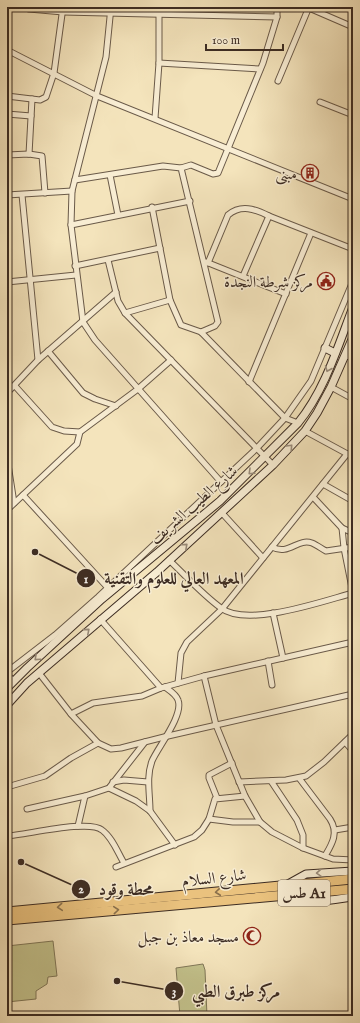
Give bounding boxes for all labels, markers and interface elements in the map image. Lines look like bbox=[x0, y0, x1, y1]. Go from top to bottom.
scale bar bbox=[206, 26, 283, 52]
text: 100 m bbox=[212, 33, 240, 48]
building icon: مبنى bbox=[300, 163, 320, 183]
place label: مبنى bbox=[275, 165, 297, 185]
public building icon: مركز شرطة النجدة bbox=[316, 271, 336, 291]
place label: مركز شرطة النجدة bbox=[224, 273, 313, 293]
one-way arrow bbox=[325, 364, 333, 372]
one-way arrow bbox=[285, 444, 293, 452]
street label: شارع الطيب الشريف bbox=[146, 462, 244, 551]
one-way arrow bbox=[248, 467, 256, 474]
one-way arrow bbox=[180, 543, 188, 550]
callout: المعهد العالي للعلوم والتقنية bbox=[76, 564, 252, 593]
text: المعهد العالي للعلوم والتقنية bbox=[104, 569, 244, 593]
text: 1 bbox=[84, 572, 89, 587]
one-way arrow bbox=[82, 628, 90, 635]
one-way arrow bbox=[34, 654, 42, 661]
street label: شارع السلام bbox=[181, 866, 248, 895]
one-way arrow bbox=[316, 868, 322, 877]
callout: محطة وقود bbox=[71, 874, 162, 903]
text: محطة وقود bbox=[98, 880, 154, 901]
road number: طس A1 bbox=[278, 880, 330, 906]
text: 2 bbox=[78, 882, 84, 897]
one-way arrow bbox=[215, 887, 221, 896]
one-way arrow bbox=[57, 902, 64, 911]
one-way arrow bbox=[113, 905, 119, 914]
mosque icon: مسجد معاذ بن جبل bbox=[242, 926, 262, 946]
place label: مسجد معاذ بن جبل bbox=[138, 928, 239, 948]
callout: مركز طبرق الطبي bbox=[164, 976, 288, 1005]
text: مركز طبرق الطبي bbox=[192, 982, 280, 1008]
text: 3 bbox=[172, 984, 176, 999]

